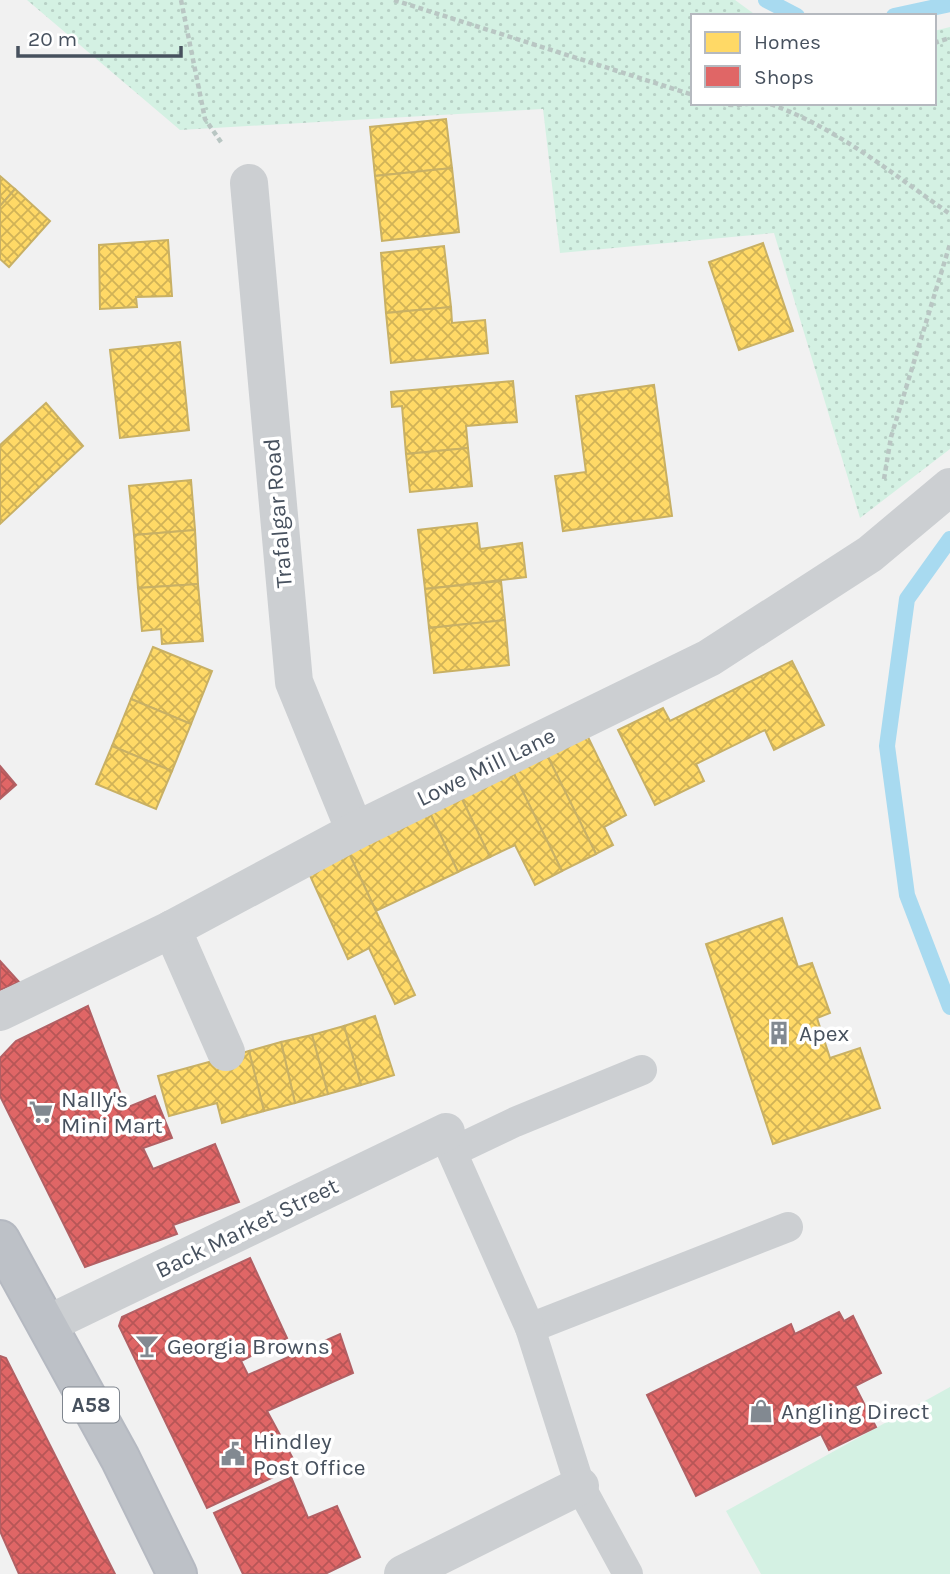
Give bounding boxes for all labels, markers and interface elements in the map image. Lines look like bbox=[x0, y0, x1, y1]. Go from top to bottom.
scale bar bbox=[18, 14, 180, 58]
legend bbox=[691, 14, 936, 105]
text: 20 m bbox=[28, 27, 77, 51]
text: Homes bbox=[754, 30, 821, 54]
text: Shops bbox=[754, 65, 814, 89]
street label: Trafalgar Road bbox=[258, 437, 298, 589]
street label: Lowe Mill Lane bbox=[412, 722, 560, 812]
building icon: Apex bbox=[765, 1019, 793, 1047]
place label: Apex bbox=[799, 1020, 849, 1047]
place label: Nally's Mini Mart bbox=[61, 1086, 163, 1139]
supermarket icon: Nally's Mini Mart bbox=[27, 1098, 55, 1126]
street label: Back Market Street bbox=[151, 1172, 343, 1284]
bar icon: Georgia Browns bbox=[133, 1332, 161, 1360]
place label: Georgia Browns bbox=[167, 1333, 330, 1360]
road number: A58 bbox=[63, 1388, 119, 1422]
shop icon: Angling Direct bbox=[747, 1397, 775, 1425]
place label: Angling Direct bbox=[781, 1398, 930, 1425]
place label: Hindley Post Office bbox=[253, 1428, 366, 1481]
public building icon: Hindley Post Office bbox=[219, 1440, 247, 1468]

